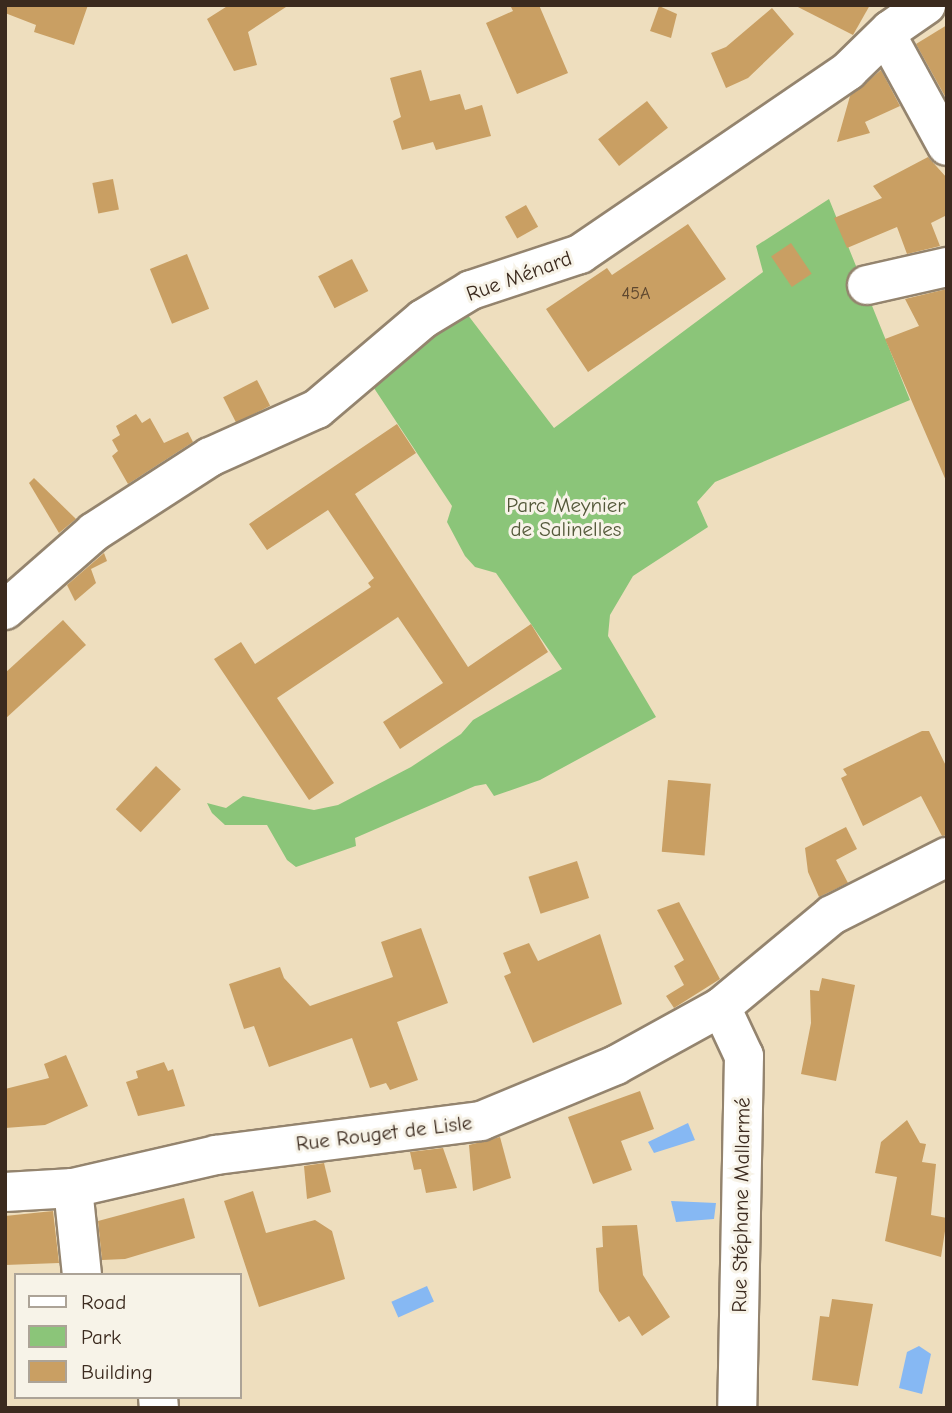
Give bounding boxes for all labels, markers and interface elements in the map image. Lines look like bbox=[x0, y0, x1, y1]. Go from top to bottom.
street label: Rue Ménard bbox=[463, 245, 575, 307]
house number: 45A bbox=[622, 283, 650, 305]
park label: Parc Meynier de Salinelles bbox=[506, 492, 626, 542]
street label: Rue Stéphane Mallarmé bbox=[727, 1097, 755, 1313]
street label: Rue Rouget de Lisle bbox=[294, 1110, 474, 1156]
legend bbox=[14, 1273, 242, 1399]
text: Road bbox=[81, 1290, 126, 1314]
text: Park bbox=[81, 1325, 121, 1349]
text: Building bbox=[81, 1360, 153, 1384]

